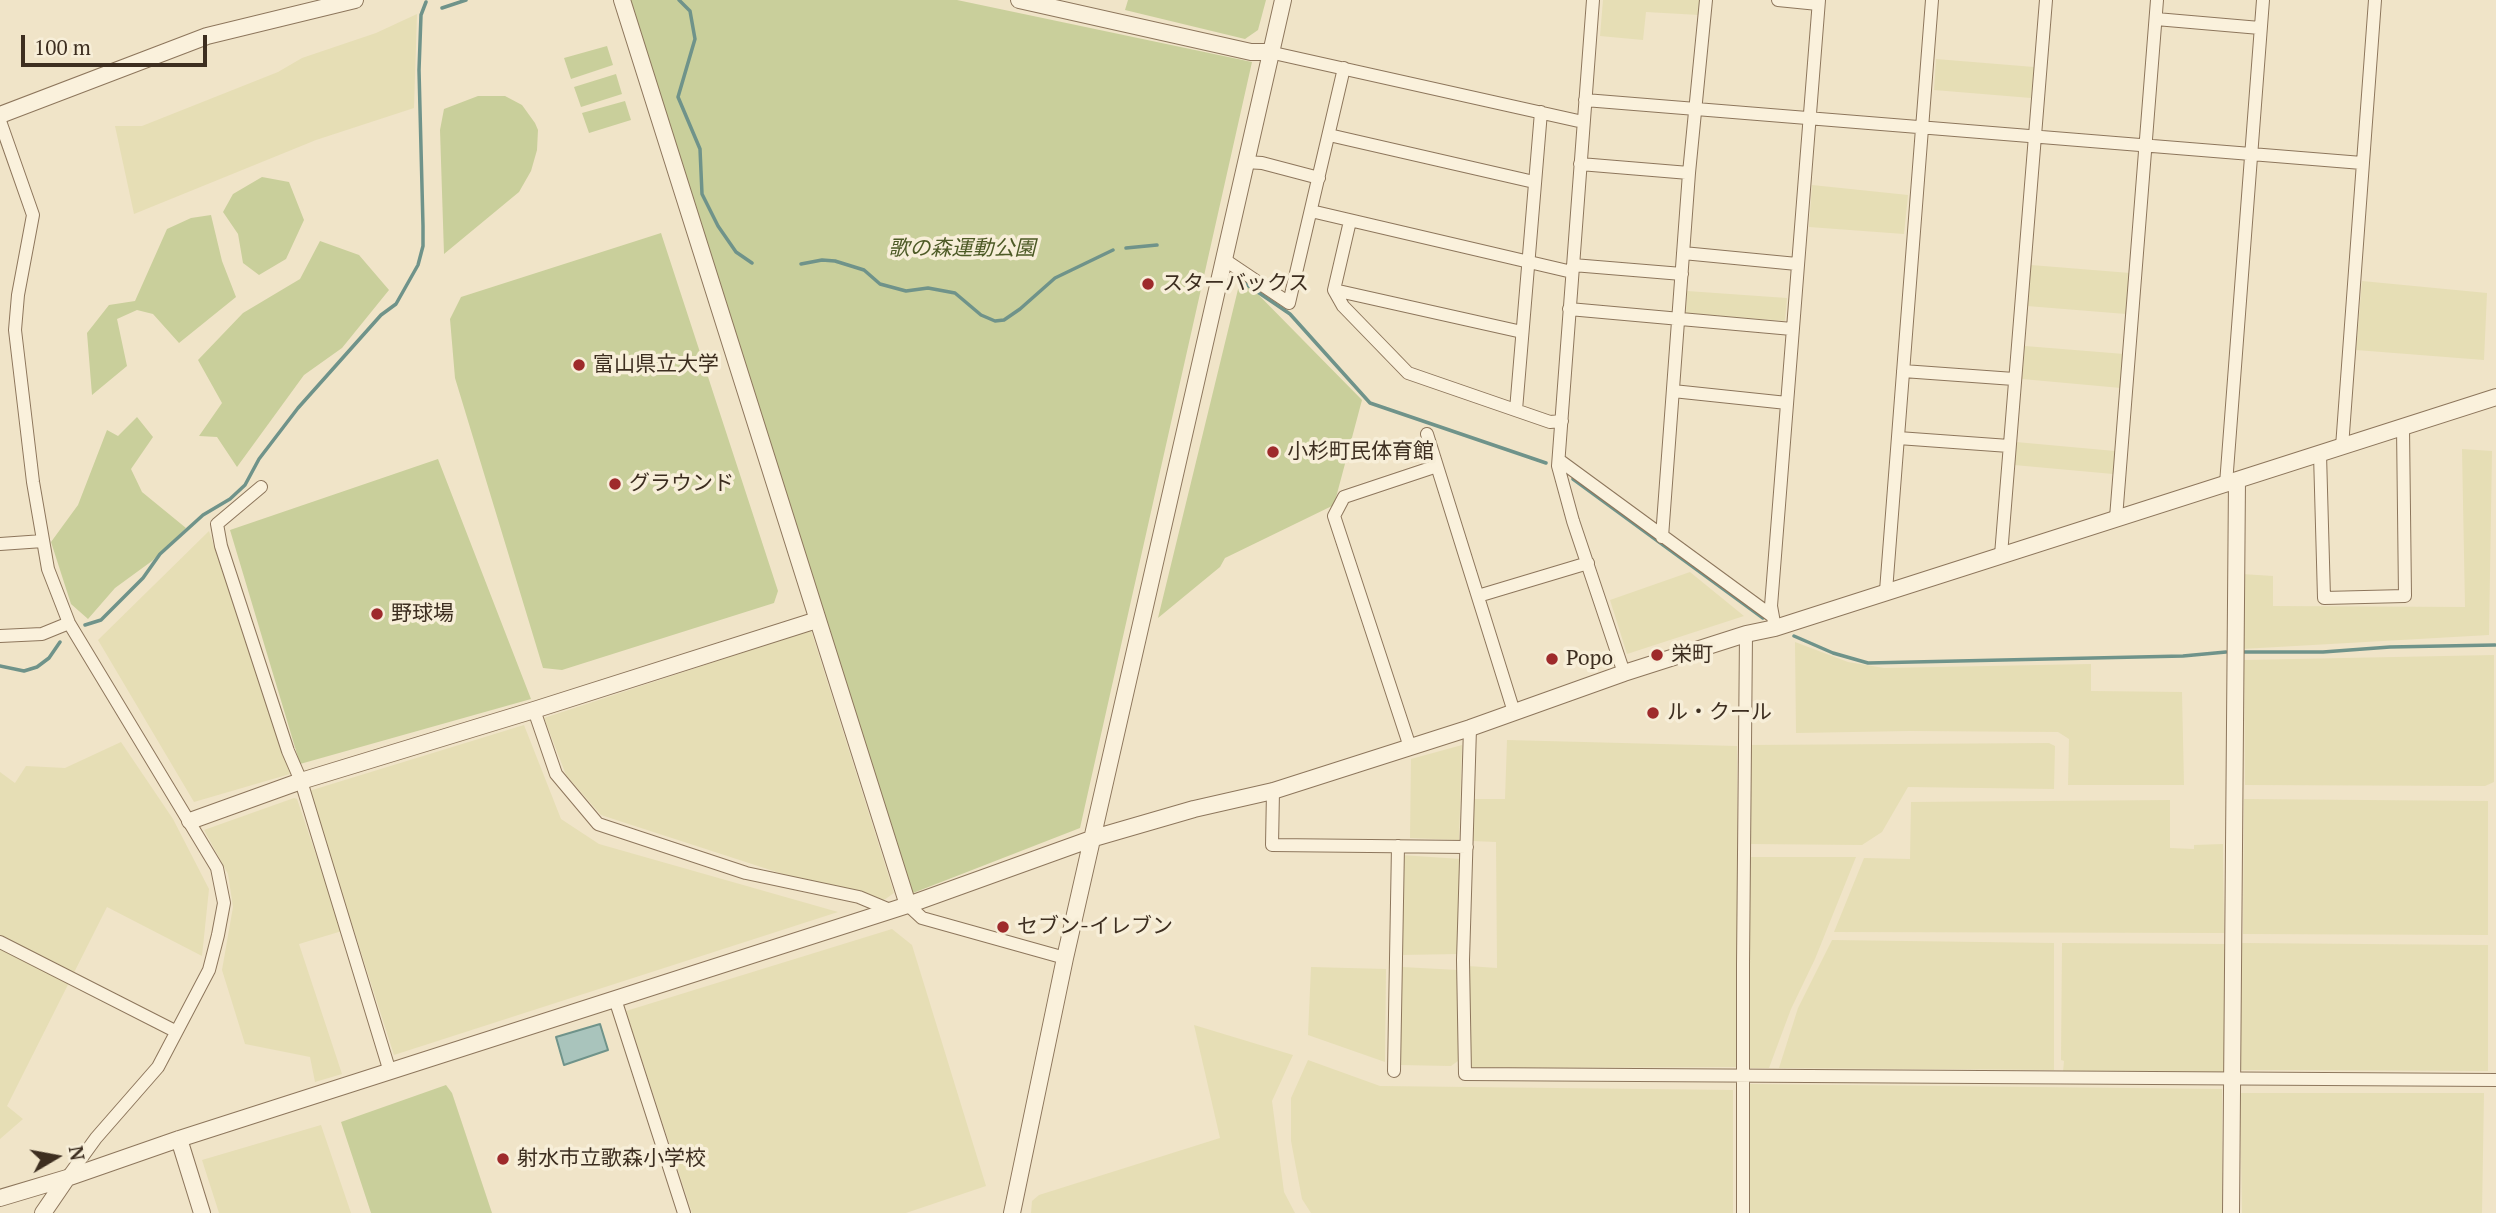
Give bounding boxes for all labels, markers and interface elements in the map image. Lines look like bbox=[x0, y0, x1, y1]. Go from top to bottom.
scale bar bbox=[24, 21, 210, 65]
text: 100 m bbox=[34, 33, 91, 61]
park label: 歌の森運動公園 bbox=[889, 236, 1035, 262]
place label: スターバックス bbox=[1162, 271, 1309, 297]
marker: スターバックス bbox=[1140, 276, 1156, 292]
place label: 富山県立大学 bbox=[593, 352, 719, 378]
marker: 富山県立大学 bbox=[571, 357, 587, 373]
place label: 小杉町民体育館 bbox=[1287, 439, 1434, 465]
marker: 小杉町民体育館 bbox=[1265, 444, 1281, 460]
place label: グラウンド bbox=[629, 471, 734, 497]
marker: グラウンド bbox=[607, 476, 623, 492]
place label: 野球場 bbox=[391, 601, 454, 627]
marker: 野球場 bbox=[369, 606, 385, 622]
place label: 栄町 bbox=[1671, 642, 1713, 668]
place label: Popo bbox=[1566, 646, 1613, 672]
marker: 栄町 bbox=[1649, 647, 1665, 663]
marker: Popo bbox=[1544, 651, 1560, 667]
place label: ル・クール bbox=[1667, 700, 1772, 726]
marker: ル・クール bbox=[1645, 705, 1661, 721]
place label: セブン-イレブン bbox=[1017, 914, 1173, 940]
marker: セブン-イレブン bbox=[995, 919, 1011, 935]
north arrow bbox=[21, 1122, 91, 1192]
text: N bbox=[64, 1144, 91, 1163]
place label: 射水市立歌森小学校 bbox=[517, 1146, 706, 1172]
marker: 射水市立歌森小学校 bbox=[495, 1151, 511, 1167]

